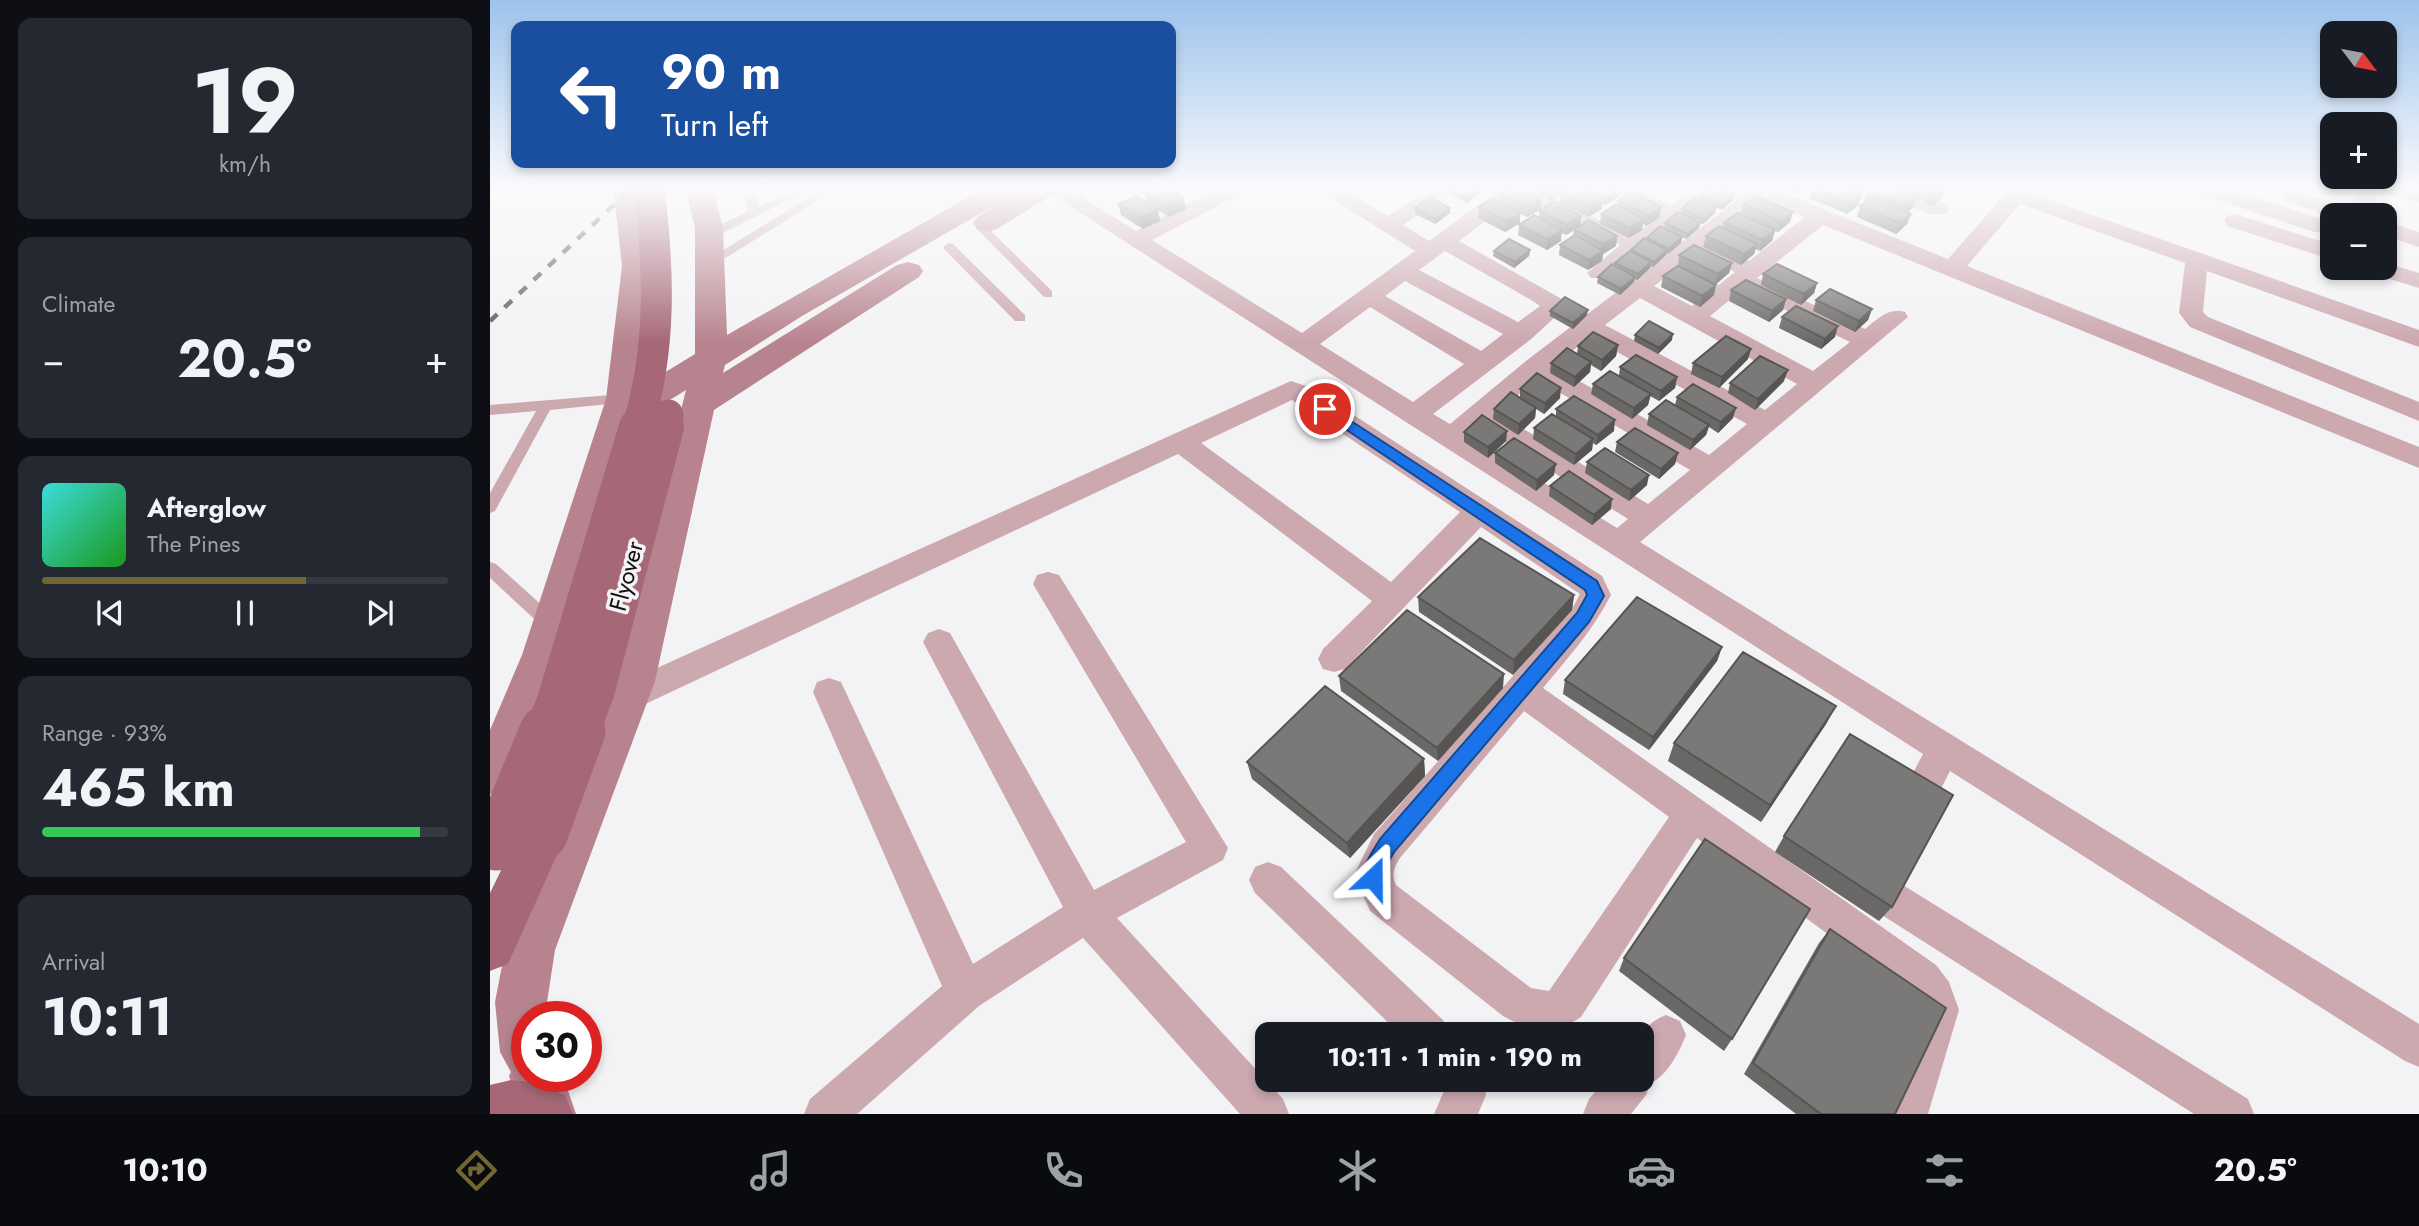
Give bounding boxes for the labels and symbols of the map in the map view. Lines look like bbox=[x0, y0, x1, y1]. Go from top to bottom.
north arrow bbox=[2320, 21, 2398, 98]
pin bbox=[1295, 379, 1355, 439]
street label: Flyover bbox=[600, 536, 652, 615]
position arrow bbox=[1336, 841, 1410, 915]
speed limit sign: 30 bbox=[511, 1001, 602, 1092]

